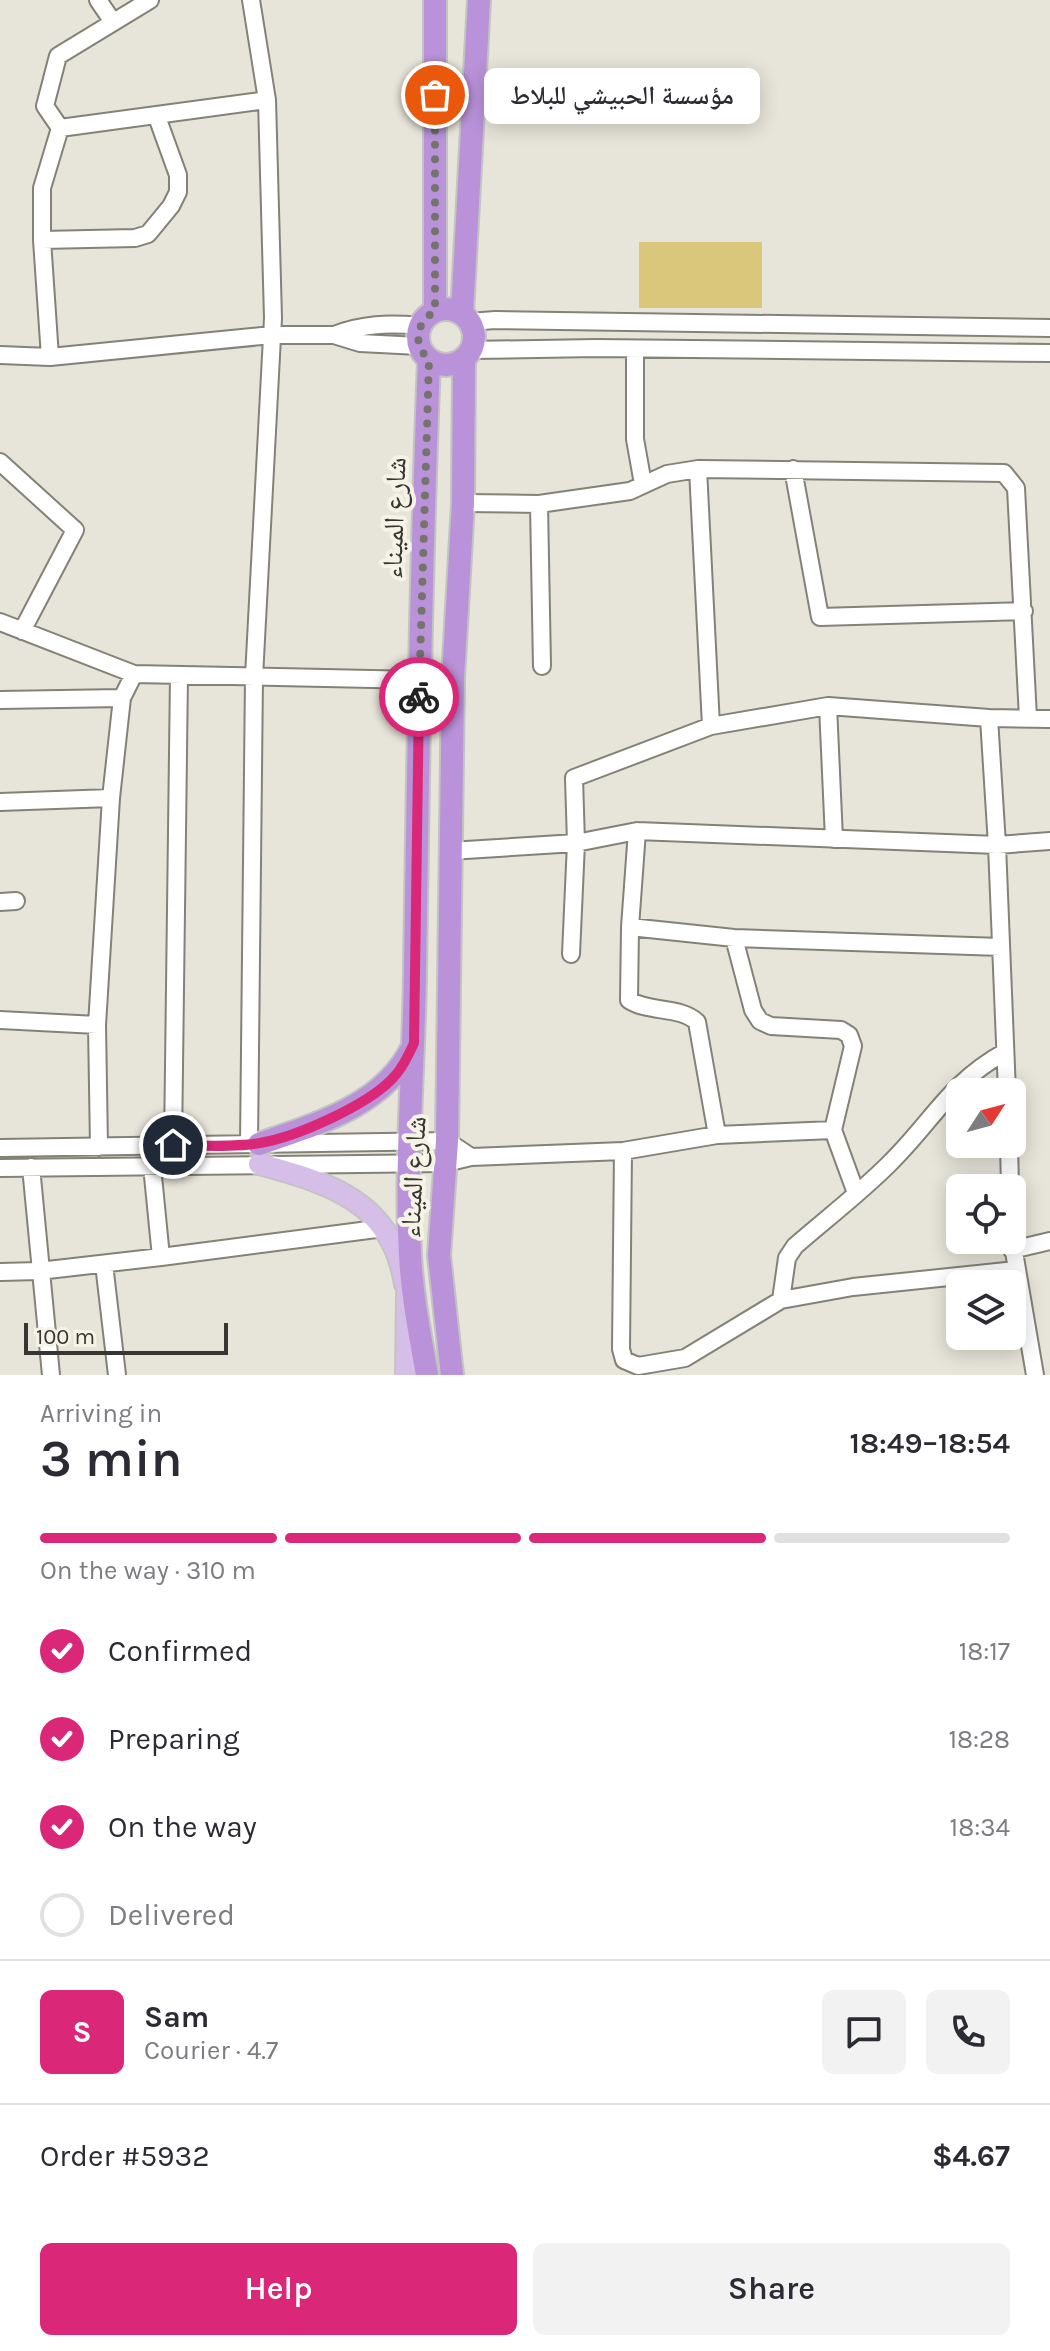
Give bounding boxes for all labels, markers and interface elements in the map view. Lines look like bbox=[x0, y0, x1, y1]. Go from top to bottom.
pin bbox=[401, 61, 469, 129]
callout: مؤسسة الحبيشي للبلاط bbox=[483, 67, 759, 123]
icon: bag bbox=[413, 73, 457, 117]
text: مؤسسة الحبيشي للبلاط bbox=[510, 80, 734, 111]
street label: شارع الميناء bbox=[375, 457, 414, 579]
courier bbox=[379, 657, 459, 737]
icon: bike bbox=[397, 675, 441, 719]
north arrow bbox=[946, 1078, 1026, 1158]
map controls bbox=[946, 1078, 1026, 1350]
pin bbox=[139, 1111, 207, 1179]
street label: شارع الميناء bbox=[393, 1115, 434, 1239]
icon: home bbox=[151, 1123, 195, 1167]
button: locate bbox=[946, 1174, 1026, 1254]
button: layers bbox=[946, 1270, 1026, 1350]
scale bar bbox=[24, 1319, 228, 1355]
text: 100 m bbox=[36, 1324, 95, 1350]
text: Arriving in bbox=[40, 1398, 162, 1429]
text: 18:49–18:54 bbox=[849, 1425, 1010, 1461]
text: 3 min bbox=[40, 1428, 183, 1489]
text: On the way · 310 m bbox=[40, 1555, 256, 1586]
icon: check bbox=[40, 1629, 84, 1673]
text: Confirmed bbox=[108, 1633, 252, 1669]
text: 18:17 bbox=[959, 1636, 1010, 1667]
icon: check bbox=[40, 1717, 84, 1761]
text: Preparing bbox=[108, 1721, 240, 1757]
text: 18:28 bbox=[948, 1724, 1010, 1755]
icon: check bbox=[40, 1805, 84, 1849]
text: On the way bbox=[108, 1809, 257, 1845]
text: 18:34 bbox=[950, 1812, 1010, 1843]
text: Delivered bbox=[108, 1897, 235, 1933]
button: chat bbox=[822, 1990, 906, 2074]
button: phone bbox=[926, 1990, 1010, 2074]
text: Sam bbox=[144, 1999, 209, 2035]
text: S bbox=[72, 2014, 92, 2050]
text: Courier · 4.7 bbox=[144, 2035, 278, 2066]
text: Order #5932 bbox=[40, 2138, 210, 2174]
text: $4.67 bbox=[932, 2138, 1010, 2174]
button: Help bbox=[40, 2243, 517, 2335]
button: Share bbox=[533, 2243, 1010, 2335]

